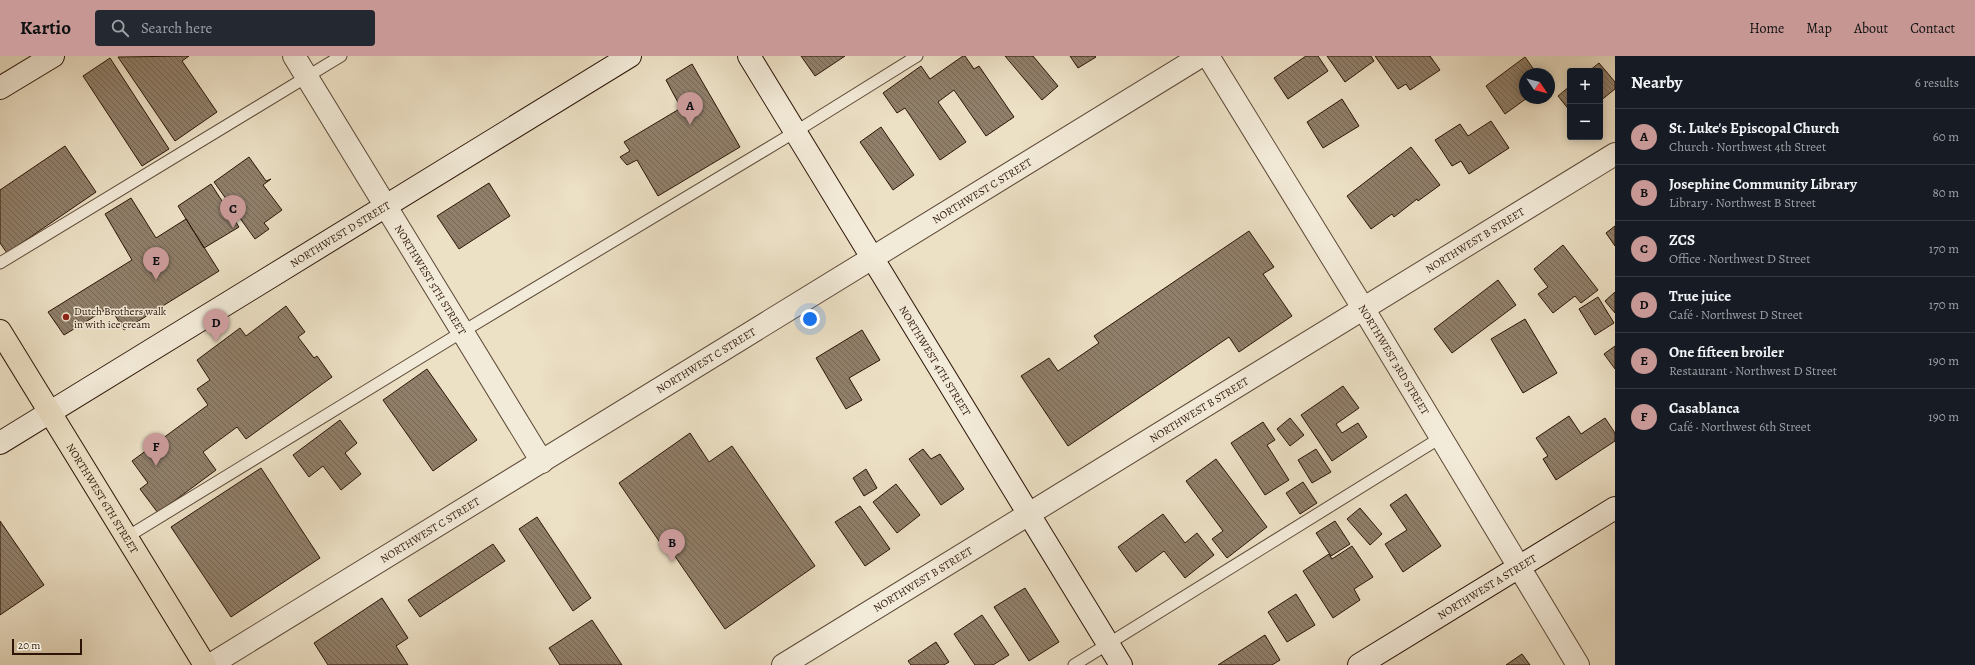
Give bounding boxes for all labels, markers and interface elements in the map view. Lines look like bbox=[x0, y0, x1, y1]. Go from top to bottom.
search box bbox=[95, 10, 375, 46]
text: Kartio bbox=[20, 15, 71, 41]
icon: search bbox=[109, 17, 131, 39]
text: Search here bbox=[141, 18, 212, 38]
text: Home bbox=[1749, 19, 1784, 38]
text: Map bbox=[1806, 19, 1832, 38]
text: About bbox=[1854, 19, 1888, 38]
text: Contact bbox=[1910, 19, 1955, 38]
north arrow bbox=[1519, 68, 1555, 104]
map controls bbox=[1567, 68, 1603, 140]
button: + bbox=[1567, 68, 1603, 104]
text: Nearby bbox=[1631, 71, 1682, 94]
text: 6 results bbox=[1915, 74, 1959, 91]
pin: A bbox=[677, 92, 703, 125]
button: − bbox=[1567, 104, 1603, 140]
text: St. Luke's Episcopal Church bbox=[1669, 118, 1839, 138]
text: A bbox=[1640, 128, 1648, 145]
text: 60 m bbox=[1933, 128, 1959, 145]
text: Church · Northwest 4th Street bbox=[1669, 138, 1826, 155]
street label: NORTHWEST C STREET bbox=[930, 155, 1035, 227]
text: Josephine Community Library bbox=[1669, 174, 1857, 194]
text: B bbox=[1640, 184, 1648, 201]
text: 80 m bbox=[1932, 184, 1959, 201]
text: Library · Northwest B Street bbox=[1669, 194, 1816, 211]
pin: C bbox=[220, 195, 246, 228]
street label: NORTHWEST D STREET bbox=[287, 198, 393, 271]
street label: NORTHWEST B STREET bbox=[1423, 204, 1528, 277]
street label: NORTHWEST 5TH STREET bbox=[391, 222, 469, 338]
text: ZCS bbox=[1669, 230, 1695, 250]
text: C bbox=[1640, 240, 1648, 257]
text: 170 m bbox=[1929, 240, 1959, 257]
pin: E bbox=[143, 247, 169, 280]
text: Office · Northwest D Street bbox=[1669, 250, 1810, 267]
text: True juice bbox=[1669, 286, 1731, 306]
text: D bbox=[1639, 296, 1649, 313]
text: 170 m bbox=[1929, 296, 1959, 313]
street label: NORTHWEST 3RD STREET bbox=[1355, 302, 1433, 418]
street label: NORTHWEST 4TH STREET bbox=[895, 303, 974, 419]
place label: Dutch Brothers walk in with ice cream bbox=[74, 304, 167, 332]
text: Café · Northwest D Street bbox=[1669, 306, 1803, 323]
pin: D bbox=[203, 309, 229, 342]
your location bbox=[800, 309, 820, 329]
marker: Dutch Brothers walk in with ice cream bbox=[61, 312, 71, 322]
street label: NORTHWEST C STREET bbox=[654, 324, 759, 397]
text: One fifteen broiler bbox=[1669, 342, 1784, 362]
text: E bbox=[1640, 352, 1648, 369]
text: 190 m bbox=[1928, 352, 1959, 369]
text: Restaurant · Northwest D Street bbox=[1669, 362, 1837, 379]
street label: NORTHWEST B STREET bbox=[1147, 374, 1252, 446]
text: Casablanca bbox=[1669, 398, 1740, 418]
text: F bbox=[1641, 408, 1647, 425]
text: 190 m bbox=[1928, 408, 1959, 425]
text: Café · Northwest 6th Street bbox=[1669, 418, 1811, 435]
pin: F bbox=[143, 433, 169, 466]
street label: NORTHWEST 6TH STREET bbox=[63, 440, 142, 556]
street label: NORTHWEST C STREET bbox=[378, 494, 483, 567]
pin: B bbox=[659, 529, 685, 562]
street label: NORTHWEST B STREET bbox=[871, 543, 975, 616]
street label: NORTHWEST A STREET bbox=[1435, 551, 1540, 623]
scale bar bbox=[12, 637, 82, 656]
text: 20 m bbox=[18, 638, 40, 653]

